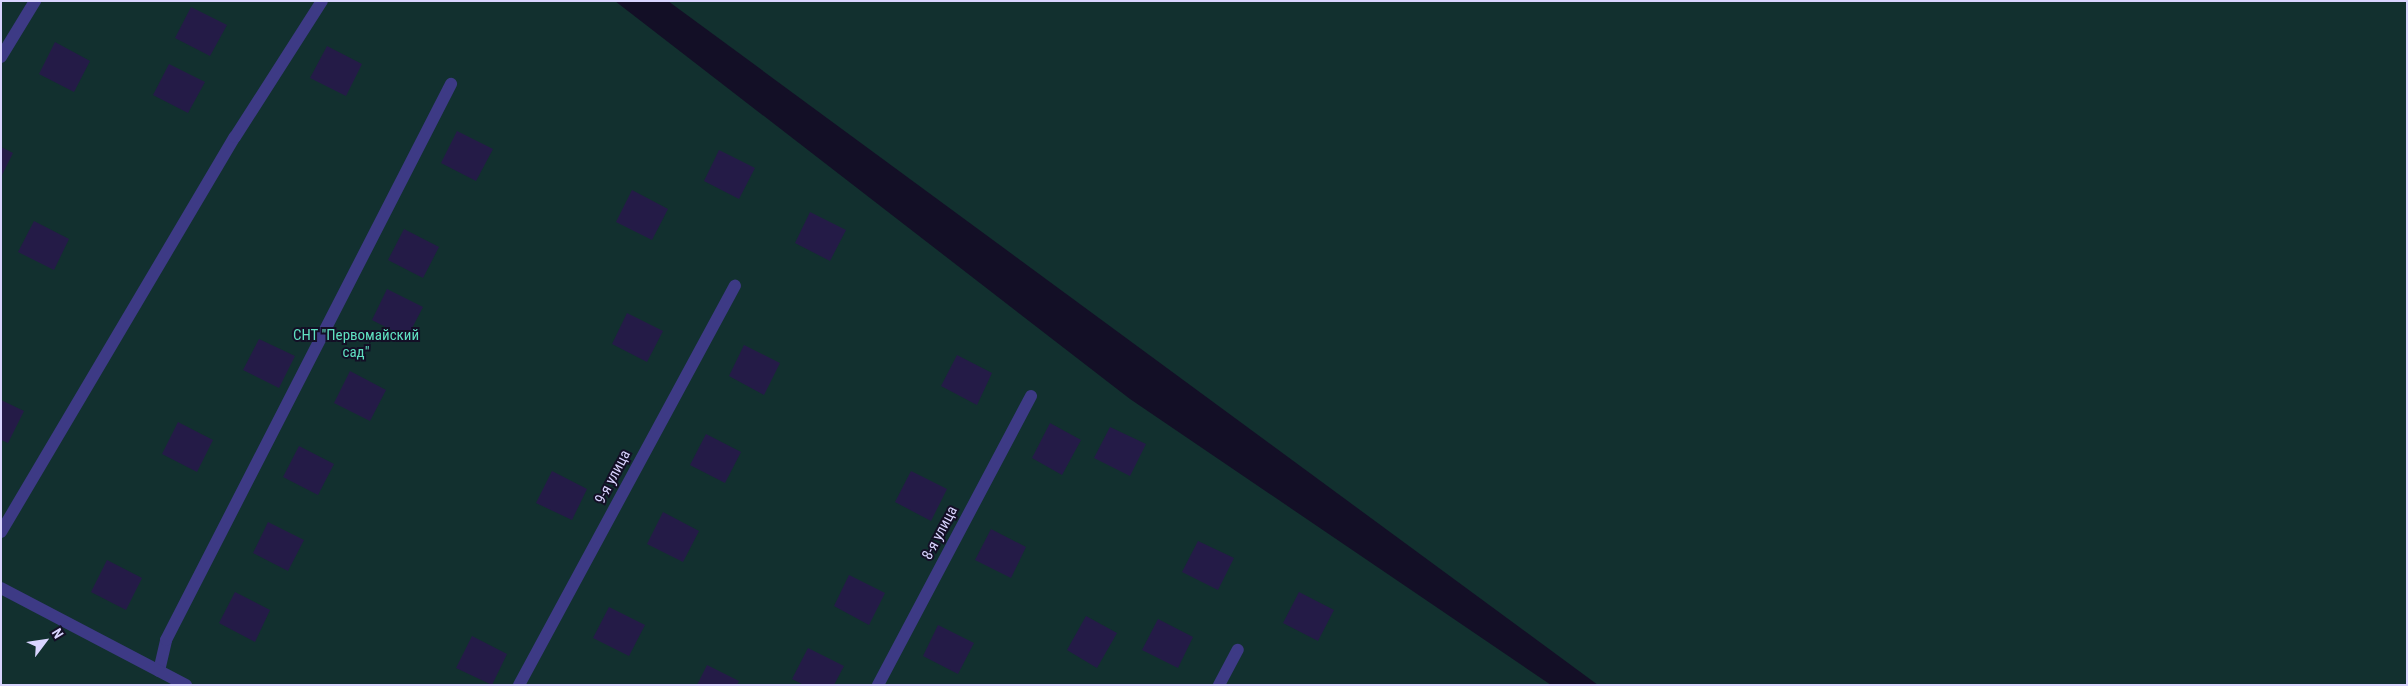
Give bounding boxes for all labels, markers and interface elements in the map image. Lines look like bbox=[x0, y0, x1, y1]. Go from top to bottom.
park label: СНТ "Первомайский сад" bbox=[293, 326, 419, 361]
street label: 9-я улица bbox=[591, 447, 635, 507]
street label: 8-я улица bbox=[918, 503, 962, 563]
north arrow bbox=[20, 616, 70, 666]
text: N bbox=[49, 625, 67, 641]

